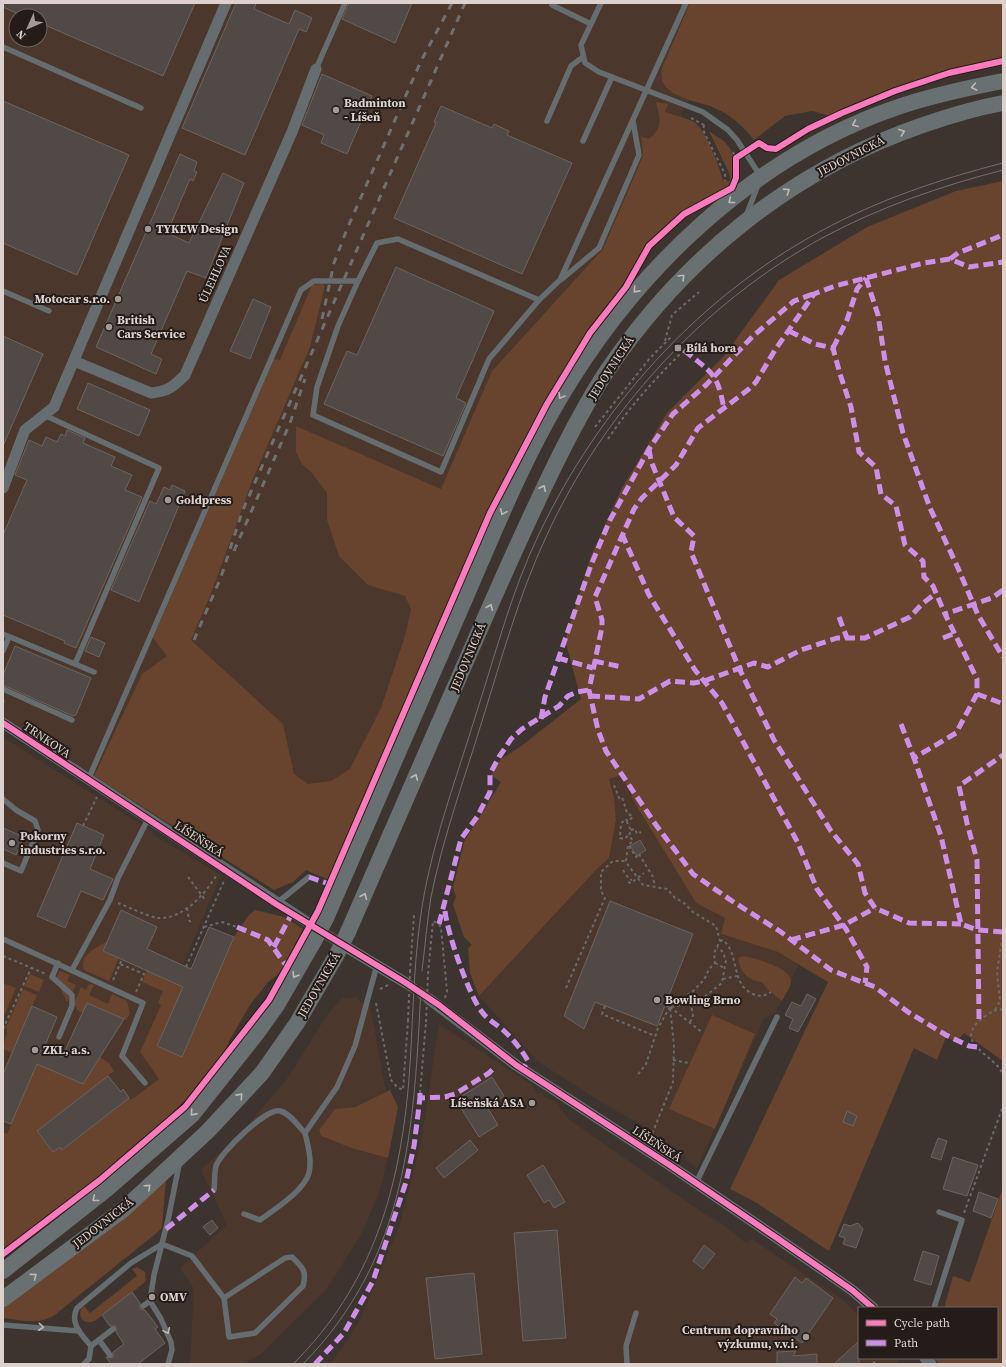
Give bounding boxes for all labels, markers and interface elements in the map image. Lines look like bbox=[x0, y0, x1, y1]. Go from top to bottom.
north arrow bbox=[8, 8, 48, 48]
text: N bbox=[13, 27, 29, 43]
one-way arrow bbox=[970, 82, 977, 90]
place label: Badminton - Líšeň bbox=[344, 95, 406, 125]
marker: Badminton - Líšeň bbox=[331, 105, 341, 115]
one-way arrow bbox=[851, 120, 858, 128]
one-way arrow bbox=[899, 129, 906, 137]
street label: JEDOVNICKÁ bbox=[814, 132, 887, 180]
one-way arrow bbox=[783, 188, 790, 196]
one-way arrow bbox=[728, 196, 735, 203]
place label: TYKEW Design bbox=[156, 221, 239, 237]
marker: TYKEW Design bbox=[143, 224, 153, 234]
street label: ÚLEHLOVA bbox=[195, 243, 235, 305]
one-way arrow bbox=[677, 274, 685, 282]
one-way arrow bbox=[634, 285, 641, 293]
place label: Motocar s.r.o. bbox=[34, 291, 110, 307]
marker: Motocar s.r.o. bbox=[113, 294, 123, 304]
place label: British Cars Service bbox=[117, 312, 185, 342]
marker: British Cars Service bbox=[104, 322, 114, 332]
street label: JEDOVNICKÁ bbox=[584, 333, 638, 404]
place label: Bílá hora bbox=[686, 340, 737, 356]
marker: Bílá hora bbox=[673, 343, 683, 353]
one-way arrow bbox=[559, 392, 566, 399]
one-way arrow bbox=[538, 485, 546, 493]
place label: Goldpress bbox=[176, 492, 232, 508]
marker: Goldpress bbox=[163, 495, 173, 505]
one-way arrow bbox=[500, 507, 508, 515]
one-way arrow bbox=[485, 603, 493, 610]
street label: JEDOVNICKÁ bbox=[446, 620, 490, 695]
street label: TRNKOVA bbox=[20, 718, 74, 762]
one-way arrow bbox=[411, 774, 419, 781]
street label: LÍŠEŇSKÁ bbox=[171, 817, 227, 861]
place label: Pokorny industries s.r.o. bbox=[20, 828, 106, 858]
marker: Pokorny industries s.r.o. bbox=[7, 838, 17, 848]
one-way arrow bbox=[359, 893, 367, 900]
street label: JEDOVNICKÁ bbox=[293, 949, 344, 1021]
one-way arrow bbox=[292, 971, 299, 978]
place label: Bowling Brno bbox=[665, 992, 741, 1008]
marker: Bowling Brno bbox=[652, 995, 662, 1005]
place label: ZKL, a.s. bbox=[43, 1042, 90, 1058]
marker: ZKL, a.s. bbox=[30, 1045, 40, 1055]
one-way arrow bbox=[236, 1093, 243, 1101]
place label: Líšeňská ASA bbox=[450, 1095, 524, 1111]
marker: Líšeňská ASA bbox=[527, 1098, 537, 1108]
one-way arrow bbox=[190, 1108, 197, 1116]
street label: LÍŠEŇSKÁ bbox=[629, 1122, 685, 1166]
one-way arrow bbox=[143, 1185, 150, 1192]
street label: JEDOVNICKÁ bbox=[69, 1194, 137, 1252]
one-way arrow bbox=[93, 1194, 100, 1201]
one-way arrow bbox=[30, 1274, 37, 1281]
place label: OMV bbox=[160, 1289, 187, 1305]
marker: OMV bbox=[147, 1292, 157, 1302]
legend bbox=[858, 1307, 998, 1359]
text: Cycle path bbox=[894, 1315, 950, 1331]
one-way arrow bbox=[38, 1322, 44, 1331]
place label: Centrum dopravního výzkumu, v.v.i. bbox=[682, 1322, 798, 1352]
one-way arrow bbox=[162, 1328, 170, 1335]
marker: Centrum dopravního výzkumu, v.v.i. bbox=[801, 1332, 811, 1342]
text: Path bbox=[894, 1335, 918, 1351]

